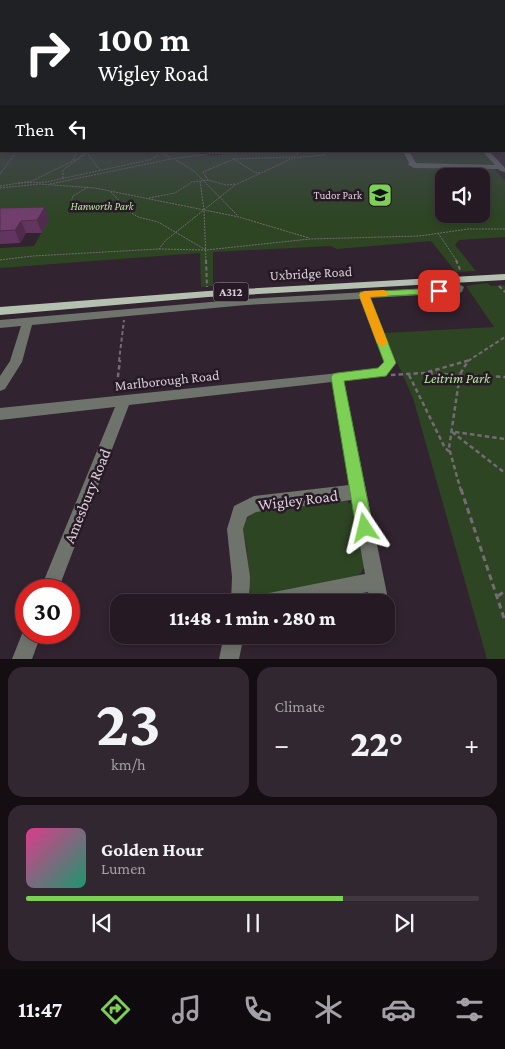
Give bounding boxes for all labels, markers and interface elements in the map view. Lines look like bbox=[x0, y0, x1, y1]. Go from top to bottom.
icon: right bbox=[15, 20, 80, 85]
text: 100 m bbox=[98, 20, 190, 59]
text: Wigley Road bbox=[98, 61, 209, 86]
icon: left bbox=[64, 115, 92, 143]
text: Then bbox=[15, 119, 54, 140]
map controls bbox=[435, 168, 490, 223]
button: sound bbox=[435, 168, 490, 223]
school or university icon: Tudor Park bbox=[367, 182, 393, 208]
place label: Tudor Park bbox=[313, 189, 363, 201]
park label: Hanworth Park bbox=[70, 200, 135, 212]
street label: Uxbridge Road bbox=[269, 263, 353, 283]
pin bbox=[418, 270, 460, 312]
icon: arrive bbox=[425, 277, 453, 305]
road number: A312 bbox=[214, 282, 248, 302]
street label: Marlborough Road bbox=[114, 366, 221, 393]
park label: Leitrim Park bbox=[424, 370, 491, 386]
street label: Amesbury Road bbox=[60, 446, 115, 546]
street label: Wigley Road bbox=[257, 487, 340, 514]
position arrow bbox=[338, 501, 390, 553]
speed limit sign: 30 bbox=[15, 579, 80, 644]
text: 11:48 · 1 min · 280 m bbox=[169, 608, 336, 629]
text: 23 bbox=[96, 687, 161, 759]
text: Climate bbox=[275, 698, 325, 715]
text: 22° bbox=[350, 722, 404, 764]
text: − bbox=[275, 729, 289, 760]
text: + bbox=[464, 729, 479, 760]
text: km/h bbox=[111, 756, 146, 773]
text: Golden Hour bbox=[101, 839, 204, 860]
text: Lumen bbox=[101, 860, 146, 877]
icon: previous bbox=[88, 909, 116, 937]
icon: pause bbox=[239, 909, 267, 937]
icon: next bbox=[390, 909, 418, 937]
icon: directions bbox=[98, 992, 133, 1027]
icon: music bbox=[169, 992, 204, 1027]
icon: phone bbox=[240, 992, 275, 1027]
icon: climate bbox=[311, 992, 346, 1027]
icon: car bbox=[381, 992, 416, 1027]
icon: filters bbox=[452, 992, 487, 1027]
text: 11:47 bbox=[18, 997, 62, 1022]

